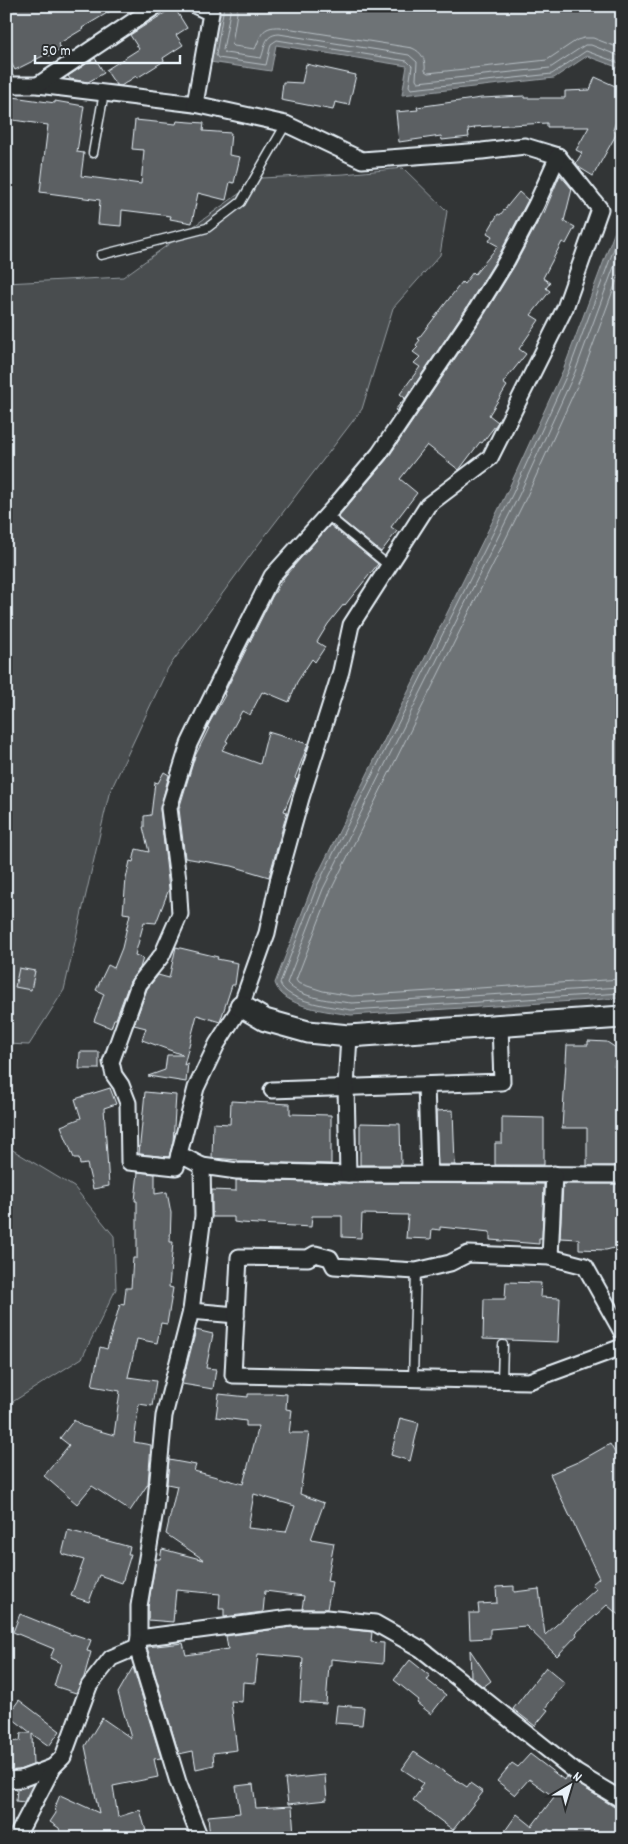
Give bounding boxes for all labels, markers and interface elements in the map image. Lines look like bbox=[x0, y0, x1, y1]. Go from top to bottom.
scale bar bbox=[35, 32, 180, 64]
text: 50 m bbox=[42, 41, 71, 63]
north arrow bbox=[546, 1762, 596, 1812]
text: N bbox=[568, 1767, 586, 1787]

